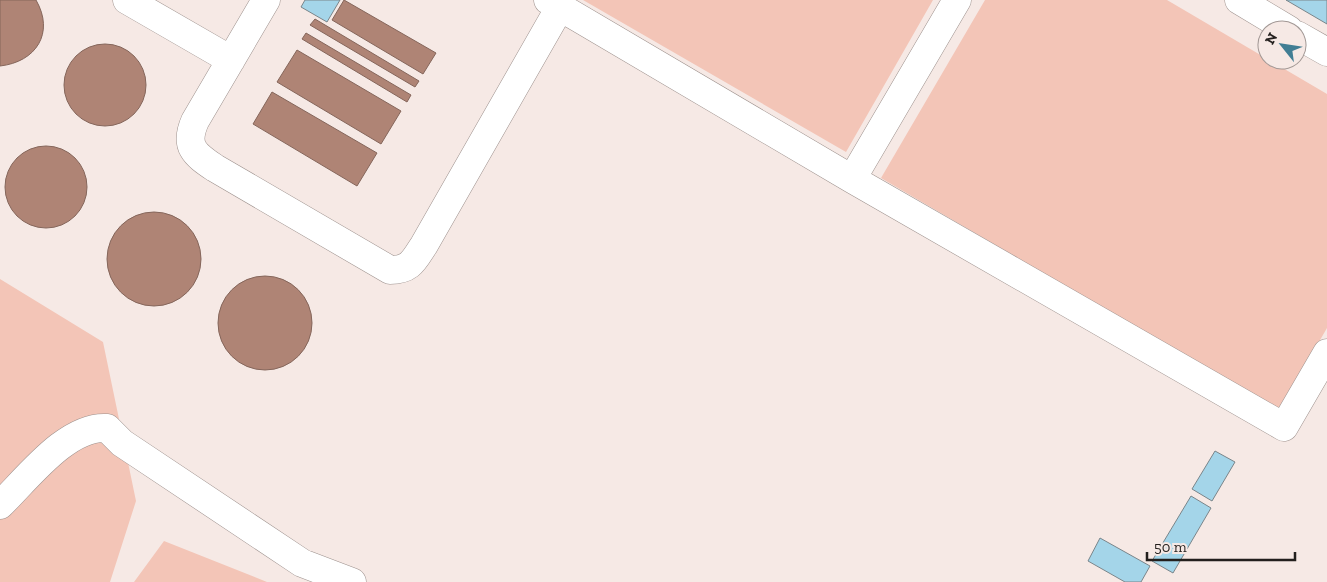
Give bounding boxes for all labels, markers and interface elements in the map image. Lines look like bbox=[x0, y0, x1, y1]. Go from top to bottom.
north arrow bbox=[1257, 20, 1307, 70]
text: N bbox=[1261, 30, 1281, 48]
scale bar bbox=[1147, 530, 1294, 562]
text: 50 m bbox=[1154, 538, 1187, 556]

